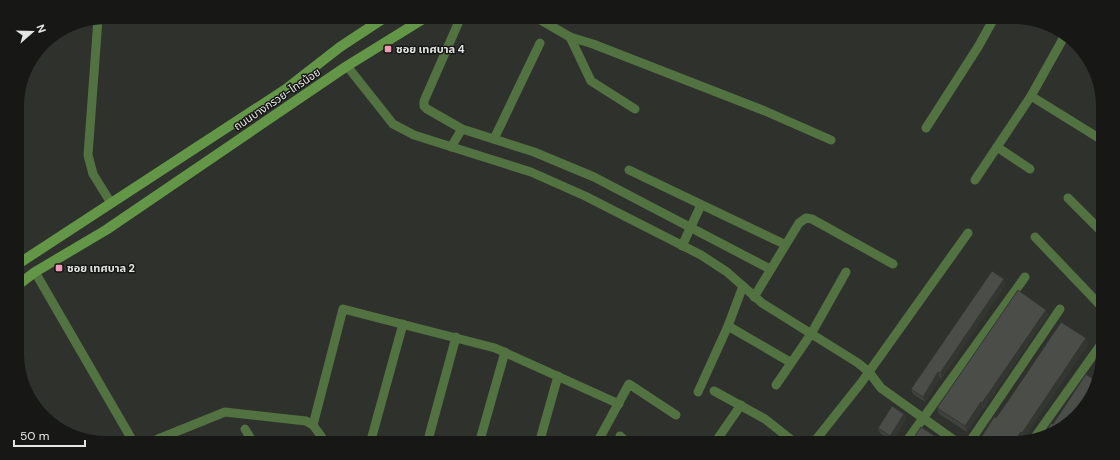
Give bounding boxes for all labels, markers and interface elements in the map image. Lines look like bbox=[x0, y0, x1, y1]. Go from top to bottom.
north arrow bbox=[12, 12, 52, 52]
text: N bbox=[33, 22, 49, 35]
place label: ซอย เทศบาล 4 bbox=[396, 42, 465, 56]
marker: ซอย เทศบาล 4 bbox=[383, 44, 393, 54]
street label: ถนนบางกรวย-ไทรน้อย bbox=[231, 65, 323, 133]
place label: ซอย เทศบาล 2 bbox=[67, 261, 135, 275]
marker: ซอย เทศบาล 2 bbox=[54, 263, 64, 273]
scale bar bbox=[14, 422, 85, 448]
text: 50 m bbox=[20, 428, 49, 444]

